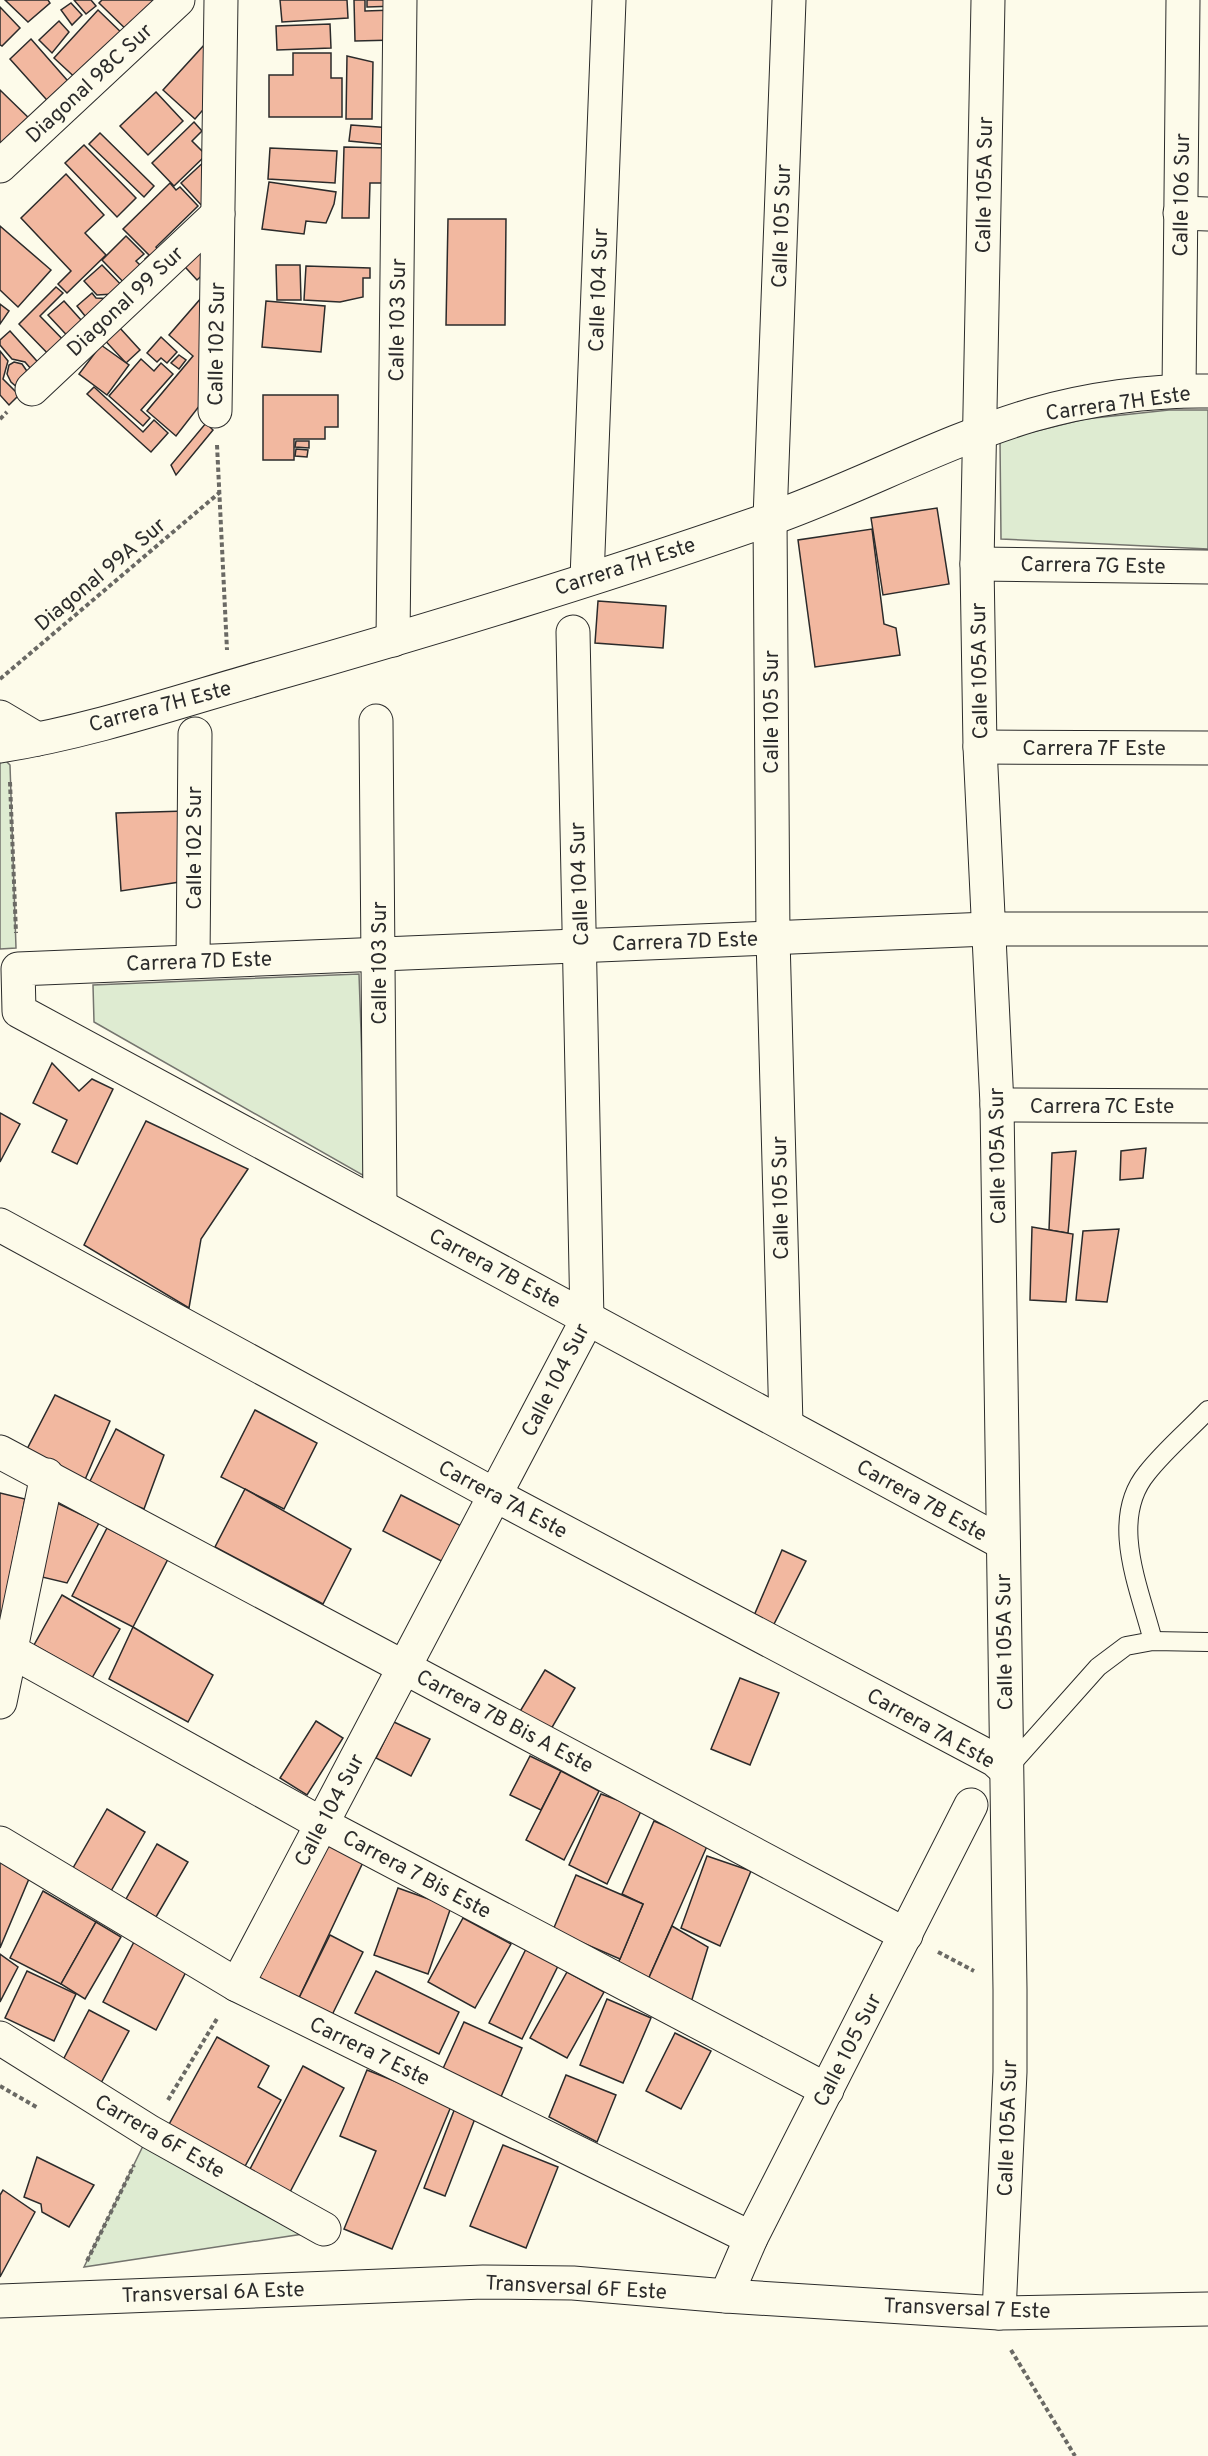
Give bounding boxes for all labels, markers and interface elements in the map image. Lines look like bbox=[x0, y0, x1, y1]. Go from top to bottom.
street label: Diagonal 98C Sur bbox=[21, 18, 159, 150]
street label: Calle 105A Sur bbox=[971, 116, 1000, 254]
street label: Calle 106 Sur bbox=[1168, 133, 1197, 257]
street label: Calle 105 Sur bbox=[767, 164, 798, 288]
street label: Calle 104 Sur bbox=[584, 228, 615, 352]
street label: Diagonal 99 Sur bbox=[62, 241, 190, 363]
street label: Calle 103 Sur bbox=[384, 258, 413, 382]
street label: Calle 102 Sur bbox=[203, 282, 232, 406]
street label: Carrera 7H Este bbox=[1044, 381, 1193, 428]
street label: Diagonal 99A Sur bbox=[30, 512, 172, 638]
street label: Carrera 7H Este bbox=[552, 532, 699, 603]
street label: Carrera 7G Este bbox=[1020, 552, 1166, 581]
street label: Calle 105A Sur bbox=[966, 602, 995, 740]
street label: Calle 105 Sur bbox=[759, 650, 786, 774]
street label: Carrera 7H Este bbox=[86, 675, 235, 739]
street label: Carrera 7F Este bbox=[1022, 736, 1166, 763]
street label: Calle 102 Sur bbox=[182, 786, 209, 910]
street label: Calle 104 Sur bbox=[565, 822, 596, 946]
street label: Calle 103 Sur bbox=[367, 901, 394, 1025]
street label: Carrera 7D Este bbox=[612, 926, 758, 959]
street label: Carrera 7D Este bbox=[126, 946, 272, 979]
street label: Calle 105A Sur bbox=[984, 1087, 1013, 1225]
street label: Carrera 7C Este bbox=[1030, 1094, 1174, 1121]
street label: Calle 105 Sur bbox=[767, 1136, 796, 1260]
street label: Carrera 7B Este bbox=[424, 1223, 565, 1315]
street label: Calle 104 Sur bbox=[516, 1319, 596, 1442]
street label: Carrera 7B Este bbox=[851, 1454, 991, 1548]
street label: Carrera 7A Este bbox=[433, 1455, 572, 1546]
street label: Calle 105A Sur bbox=[991, 1573, 1020, 1711]
street label: Carrera 7B Bis A Este bbox=[411, 1664, 598, 1780]
street label: Carrera 7A Este bbox=[861, 1683, 999, 1776]
street label: Calle 104 Sur bbox=[289, 1750, 371, 1872]
street label: Carrera 7 Bis Este bbox=[337, 1825, 495, 1926]
street label: Calle 105 Sur bbox=[808, 1989, 888, 2112]
street label: Carrera 7 Este bbox=[305, 2012, 434, 2093]
street label: Calle 105A Sur bbox=[993, 2059, 1024, 2197]
street label: Carrera 6F Este bbox=[89, 2089, 229, 2185]
street label: Transversal 6F Este bbox=[484, 2270, 668, 2307]
street label: Transversal 6A Este bbox=[121, 2277, 305, 2310]
street label: Transversal 7 Este bbox=[883, 2293, 1051, 2326]

